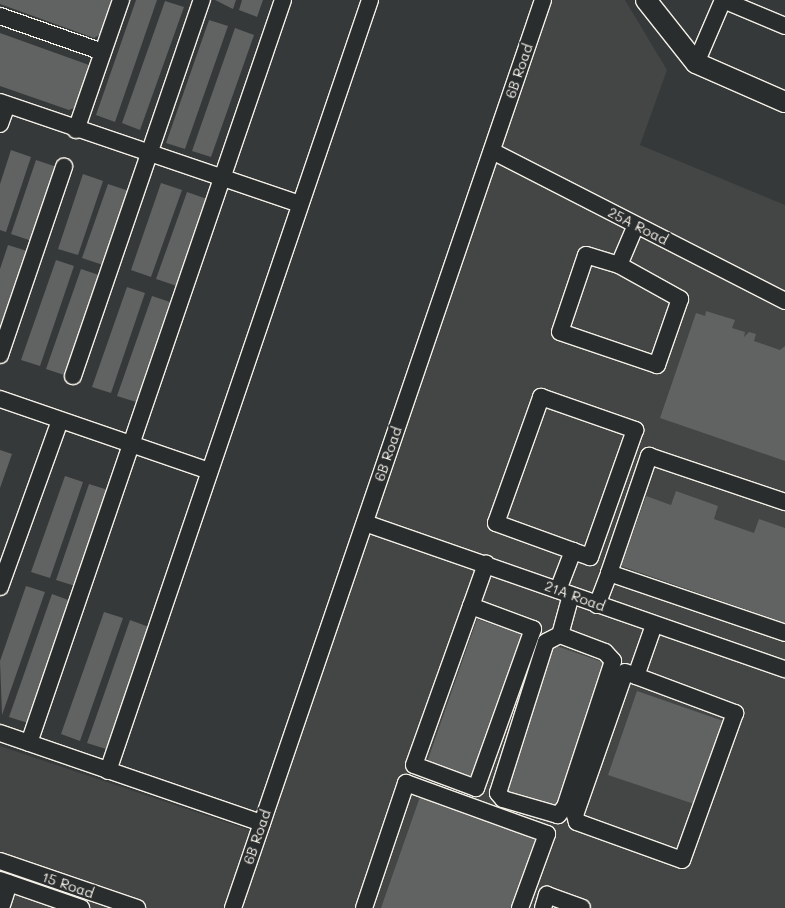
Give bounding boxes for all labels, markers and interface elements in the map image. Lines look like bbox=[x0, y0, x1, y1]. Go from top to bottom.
street label: 6B Road bbox=[502, 42, 536, 100]
street label: 25A Road bbox=[605, 204, 671, 248]
street label: 6B Road bbox=[371, 425, 405, 483]
street label: 21A Road bbox=[542, 577, 608, 615]
street label: 6B Road bbox=[240, 808, 274, 866]
street label: 15 Road bbox=[40, 868, 96, 902]

